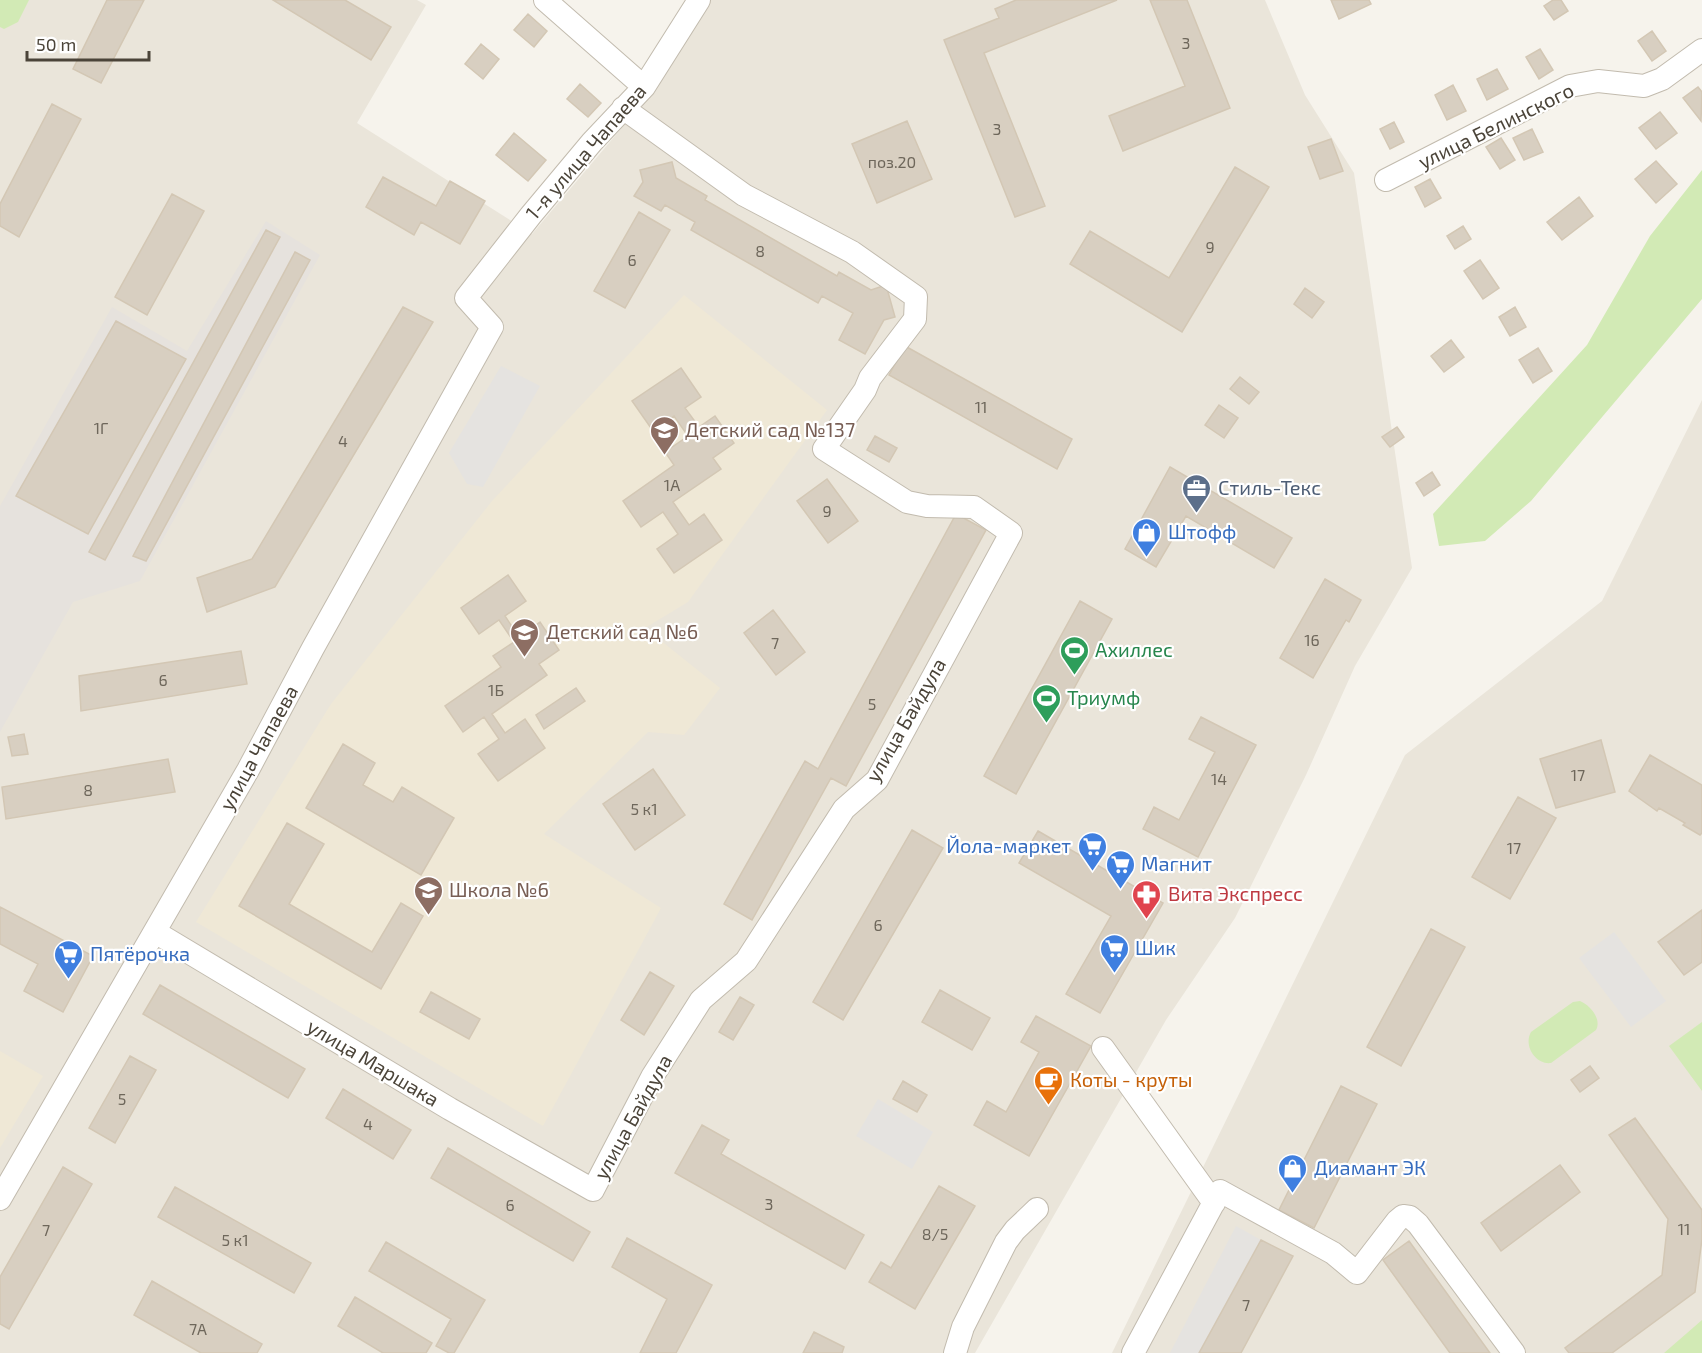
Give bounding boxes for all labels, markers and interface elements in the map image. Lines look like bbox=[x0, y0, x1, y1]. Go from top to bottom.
scale bar bbox=[27, 24, 148, 62]
text: 50 m bbox=[36, 33, 76, 55]
house number: 3 bbox=[1182, 33, 1190, 52]
street label: улица Белинского bbox=[1414, 77, 1578, 174]
street label: 1-я улица Чапаева bbox=[520, 79, 651, 225]
house number: 3 bbox=[993, 119, 1001, 138]
house number: поз.20 bbox=[868, 152, 916, 171]
house number: 9 bbox=[1205, 237, 1215, 256]
house number: 8 bbox=[755, 241, 765, 260]
house number: 6 bbox=[627, 250, 637, 269]
house number: 11 bbox=[975, 397, 987, 416]
school or university icon: Детский сад №137 bbox=[648, 414, 680, 456]
place label: Детский сад №137 bbox=[685, 417, 855, 441]
house number: 1Г bbox=[94, 418, 108, 437]
house number: 4 bbox=[338, 431, 348, 450]
office icon: Стиль-Текс bbox=[1181, 472, 1213, 514]
house number: 1А bbox=[664, 475, 680, 494]
place label: Стиль-Текс bbox=[1218, 475, 1321, 499]
house number: 9 bbox=[822, 501, 832, 520]
shop icon: Штофф bbox=[1131, 516, 1163, 558]
place label: Штофф bbox=[1168, 519, 1236, 543]
school or university icon: Детский сад №6 bbox=[509, 616, 541, 658]
place label: Детский сад №6 bbox=[546, 619, 698, 643]
house number: 16 bbox=[1304, 630, 1320, 649]
house number: 7 bbox=[771, 633, 779, 652]
sports icon: Ахиллес bbox=[1058, 634, 1090, 676]
place label: Ахиллес bbox=[1095, 637, 1173, 661]
street label: улица Байдула bbox=[860, 653, 951, 786]
house number: 6 bbox=[158, 670, 168, 689]
house number: 1Б bbox=[488, 680, 504, 699]
street label: улица Чапаева bbox=[214, 681, 303, 815]
sports icon: Триумф bbox=[1030, 682, 1062, 724]
place label: Триумф bbox=[1067, 685, 1140, 710]
house number: 5 bbox=[868, 694, 876, 713]
house number: 17 bbox=[1571, 765, 1585, 784]
house number: 14 bbox=[1211, 769, 1227, 788]
house number: 8 bbox=[83, 780, 93, 799]
house number: 5 к1 bbox=[630, 799, 658, 818]
supermarket icon: Йола-маркет bbox=[1076, 830, 1108, 872]
place label: Йола-маркет bbox=[946, 833, 1071, 857]
house number: 17 bbox=[1507, 838, 1521, 857]
supermarket icon: Магнит bbox=[1104, 848, 1136, 890]
place label: Магнит bbox=[1141, 851, 1212, 875]
school or university icon: Школа №6 bbox=[412, 874, 444, 916]
place label: Школа №6 bbox=[449, 877, 549, 901]
pharmacy icon: Вита Экспресс bbox=[1131, 878, 1163, 920]
place label: Вита Экспресс bbox=[1168, 881, 1303, 905]
house number: 6 bbox=[873, 915, 883, 934]
supermarket icon: Шик bbox=[1098, 932, 1130, 974]
place label: Шик bbox=[1135, 935, 1176, 959]
supermarket icon: Пятёрочка bbox=[53, 938, 85, 980]
place label: Пятёрочка bbox=[90, 941, 190, 965]
street label: улица Маршака bbox=[303, 1013, 444, 1112]
street label: улица Байдула bbox=[588, 1050, 677, 1184]
cafe icon: Коты - круты bbox=[1033, 1064, 1065, 1106]
place label: Коты - круты bbox=[1070, 1067, 1192, 1092]
house number: 5 bbox=[118, 1089, 126, 1108]
house number: 4 bbox=[363, 1114, 373, 1133]
shop icon: Диамант ЭК bbox=[1277, 1152, 1309, 1194]
place label: Диамант ЭК bbox=[1314, 1155, 1426, 1179]
house number: 3 bbox=[765, 1194, 773, 1213]
house number: 6 bbox=[505, 1195, 515, 1214]
house number: 11 bbox=[1678, 1219, 1690, 1238]
house number: 7 bbox=[42, 1220, 50, 1239]
house number: 8/5 bbox=[922, 1224, 948, 1243]
house number: 5 к1 bbox=[221, 1230, 249, 1249]
house number: 7 bbox=[1242, 1295, 1250, 1314]
house number: 7А bbox=[189, 1319, 207, 1338]

